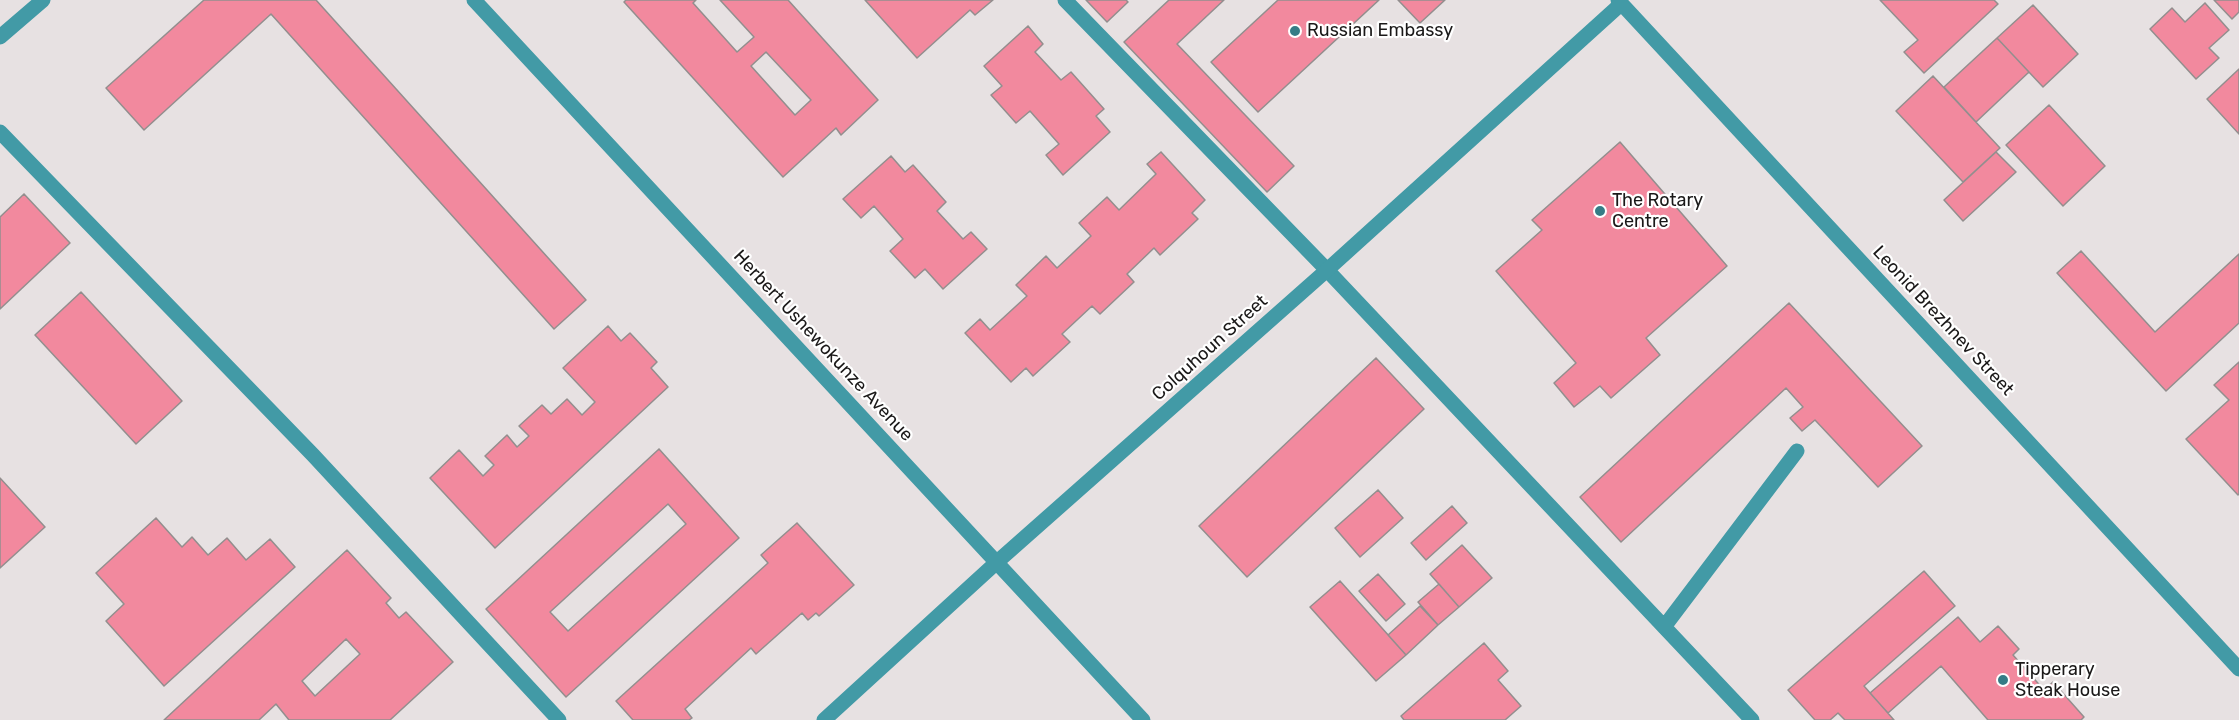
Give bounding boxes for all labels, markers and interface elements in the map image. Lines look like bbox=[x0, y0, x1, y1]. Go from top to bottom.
place label: Russian Embassy bbox=[1307, 20, 1453, 42]
marker: Russian Embassy bbox=[1288, 24, 1302, 38]
place label: The Rotary Centre bbox=[1612, 190, 1703, 232]
marker: The Rotary Centre bbox=[1593, 204, 1607, 218]
street label: Leonid Brezhnev Street bbox=[1868, 242, 2018, 400]
street label: Herbert Ushewokunze Avenue bbox=[729, 246, 917, 446]
street label: Colquhoun Street bbox=[1148, 291, 1272, 405]
place label: Tipperary Steak House bbox=[2015, 659, 2120, 702]
marker: Tipperary Steak House bbox=[1996, 673, 2010, 687]

